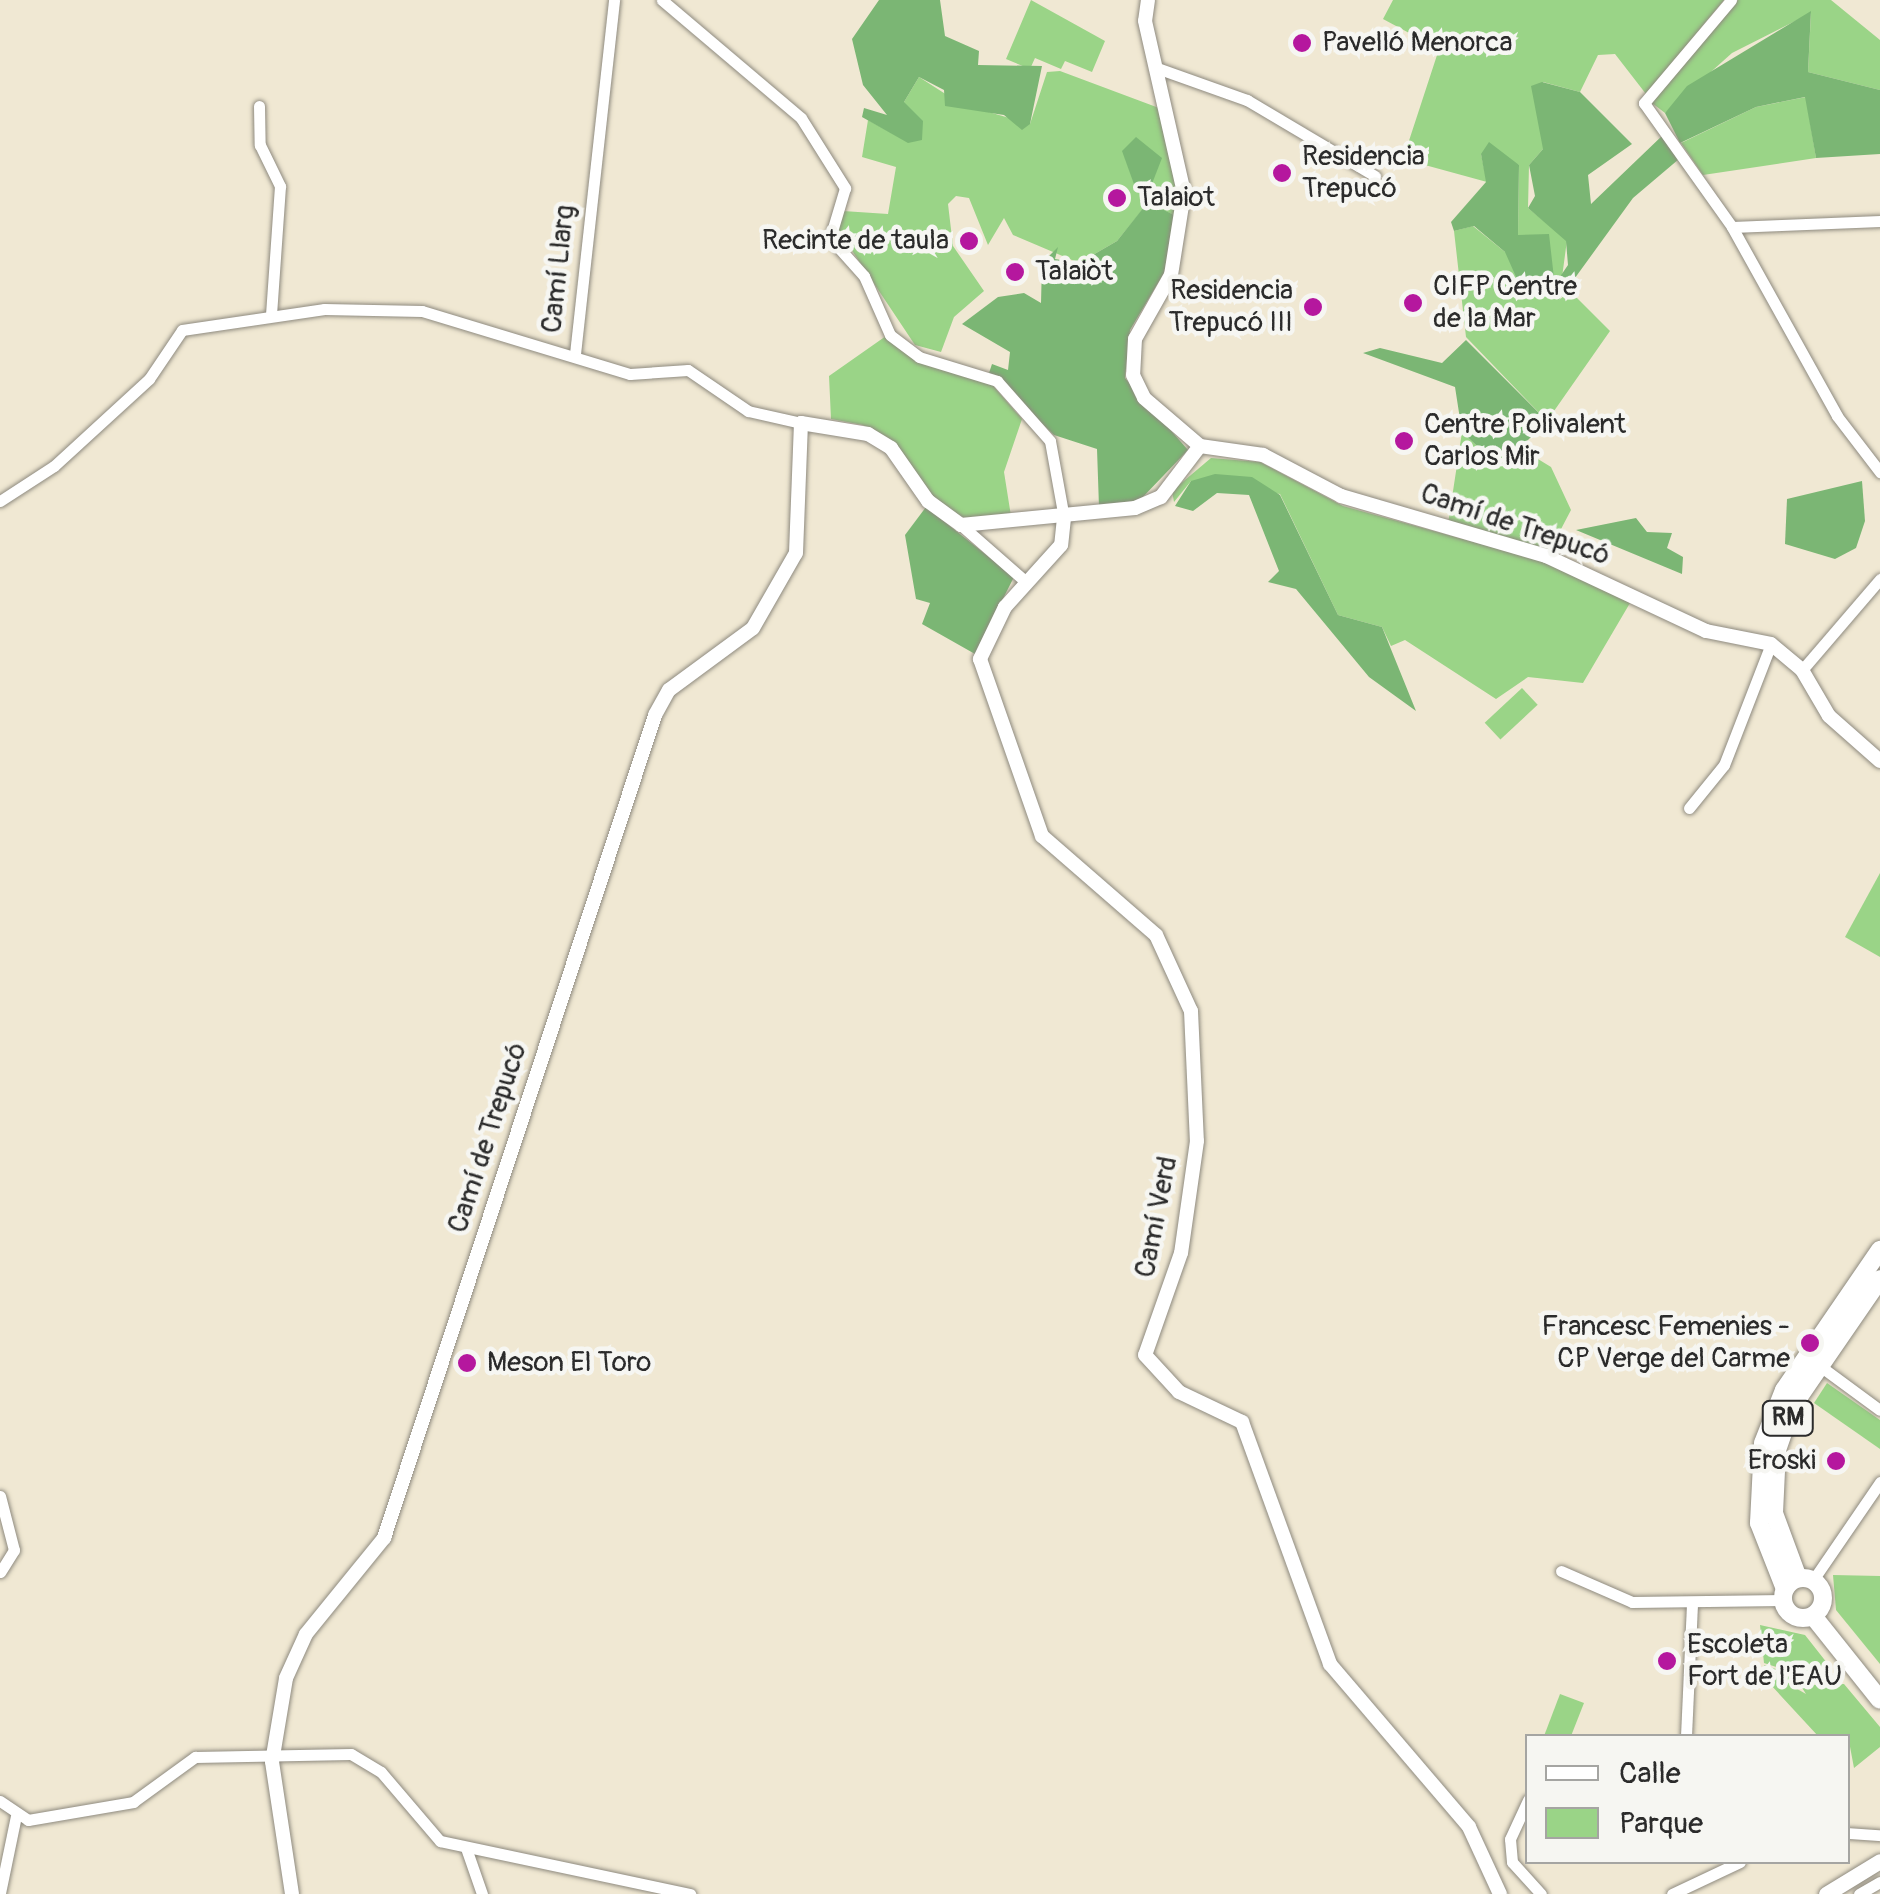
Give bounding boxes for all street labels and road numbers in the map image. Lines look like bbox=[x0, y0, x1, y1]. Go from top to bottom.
street label: Camí Llarg bbox=[536, 203, 582, 335]
street label: Camí de Trepucó bbox=[1416, 477, 1614, 573]
street label: Camí de Trepucó bbox=[441, 1039, 535, 1237]
street label: Camí Verd bbox=[1129, 1154, 1185, 1280]
road number: RM bbox=[1760, 1398, 1816, 1438]

